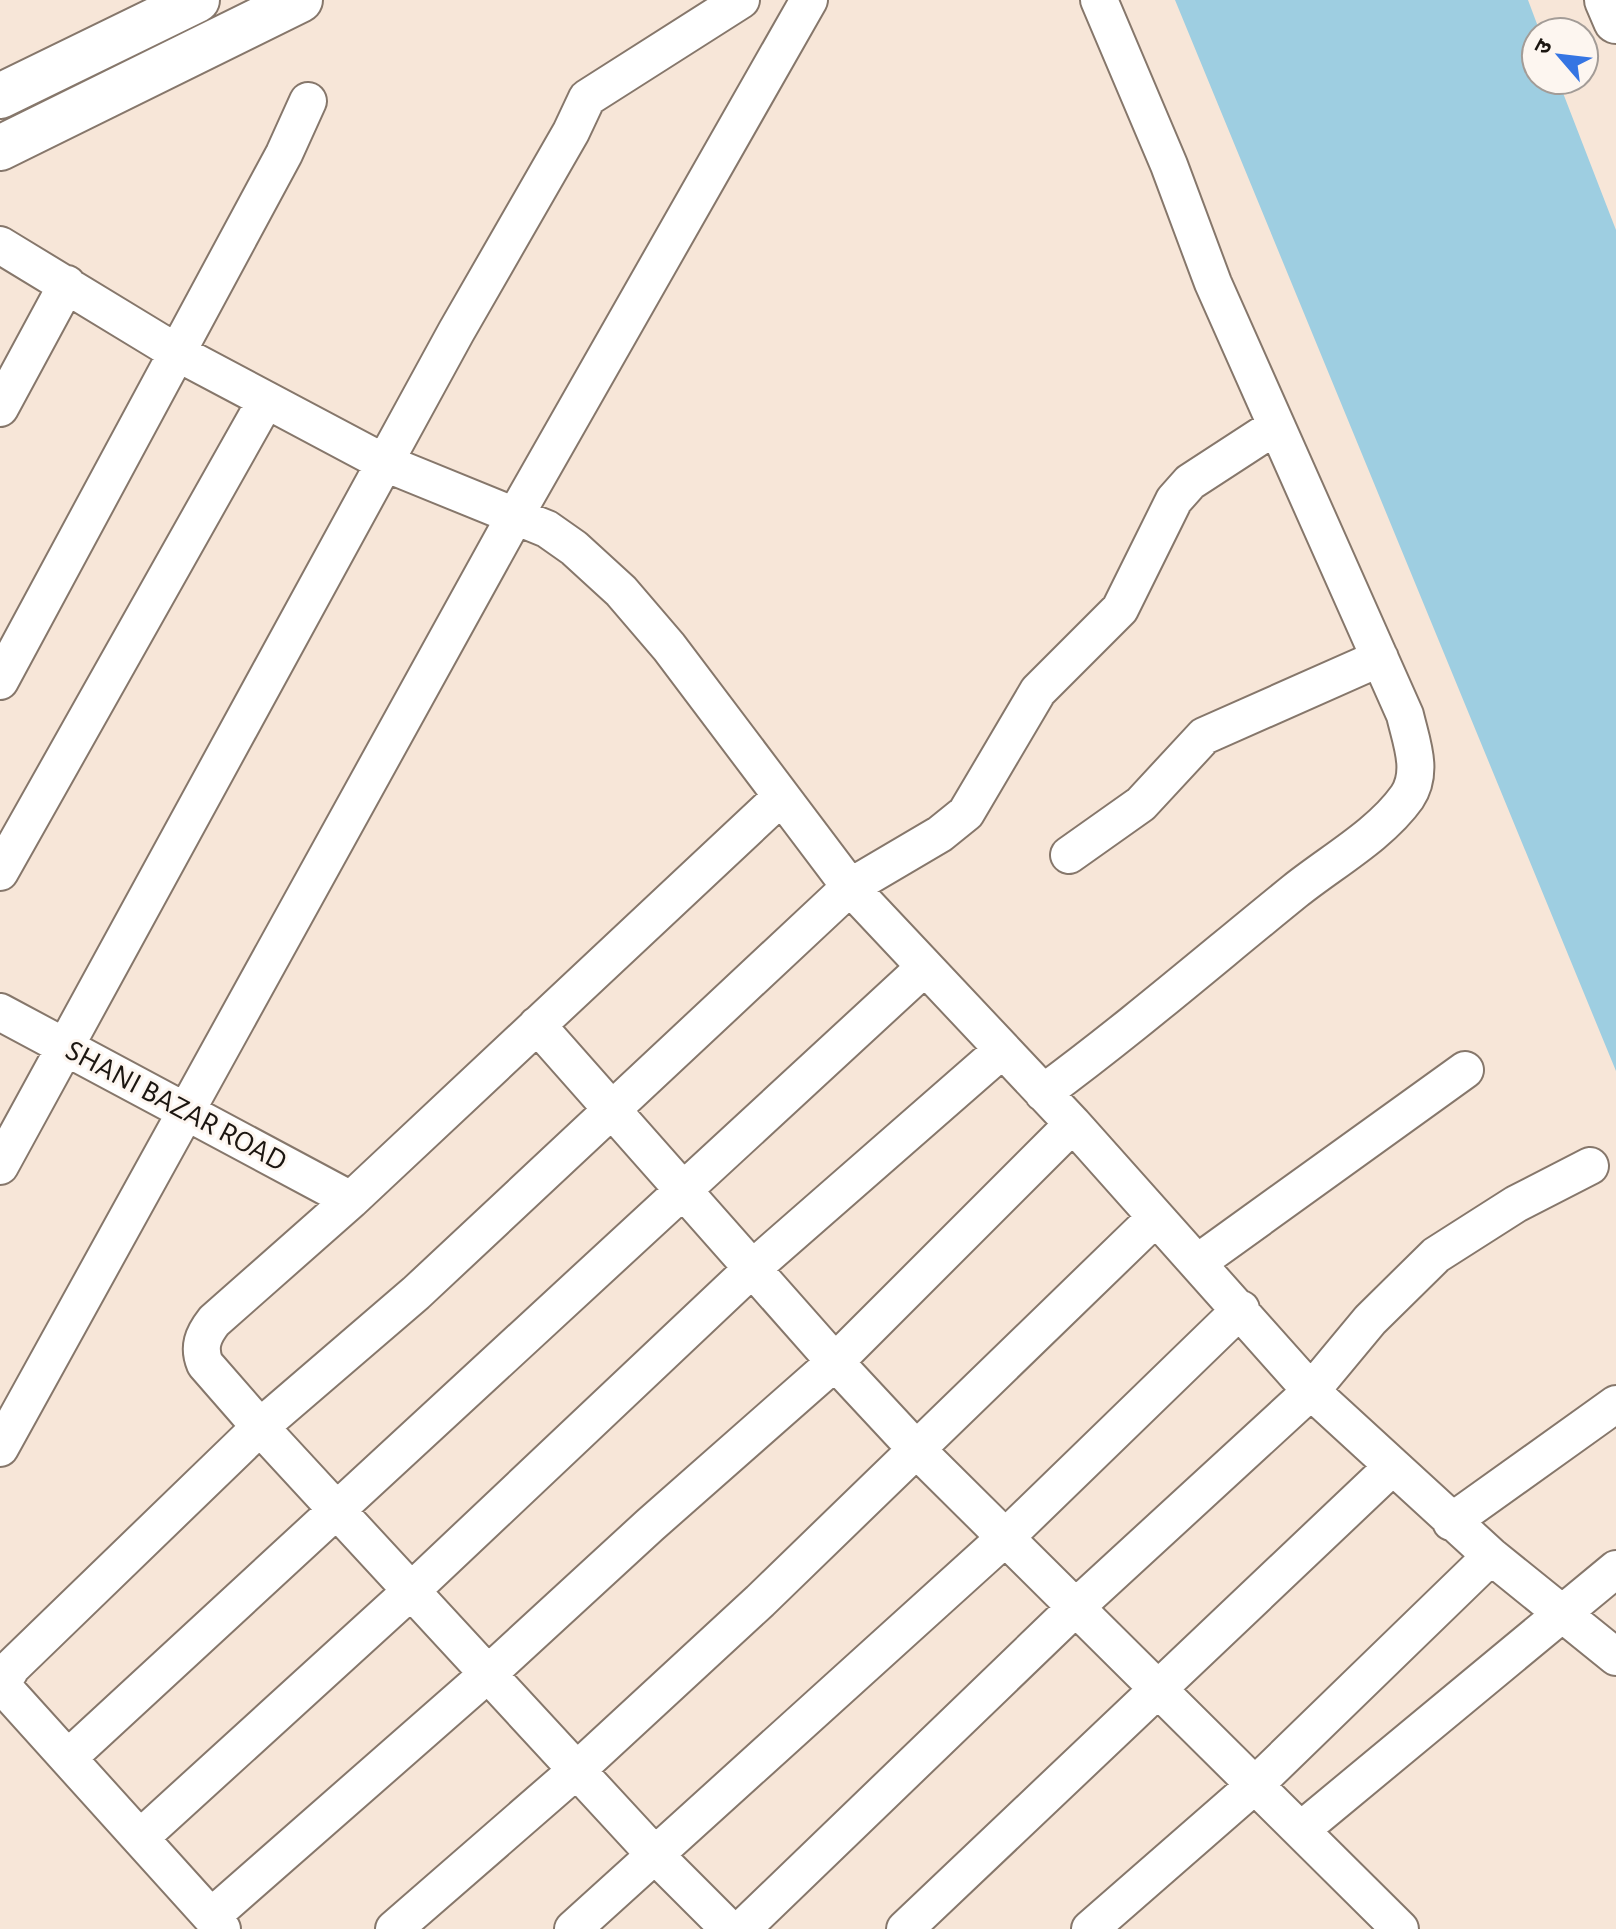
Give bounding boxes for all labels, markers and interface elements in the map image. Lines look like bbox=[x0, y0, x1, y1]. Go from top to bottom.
north arrow bbox=[1520, 16, 1600, 96]
text: उ bbox=[1530, 35, 1556, 58]
street label: SHANI BAZAR ROAD bbox=[61, 1035, 291, 1177]

